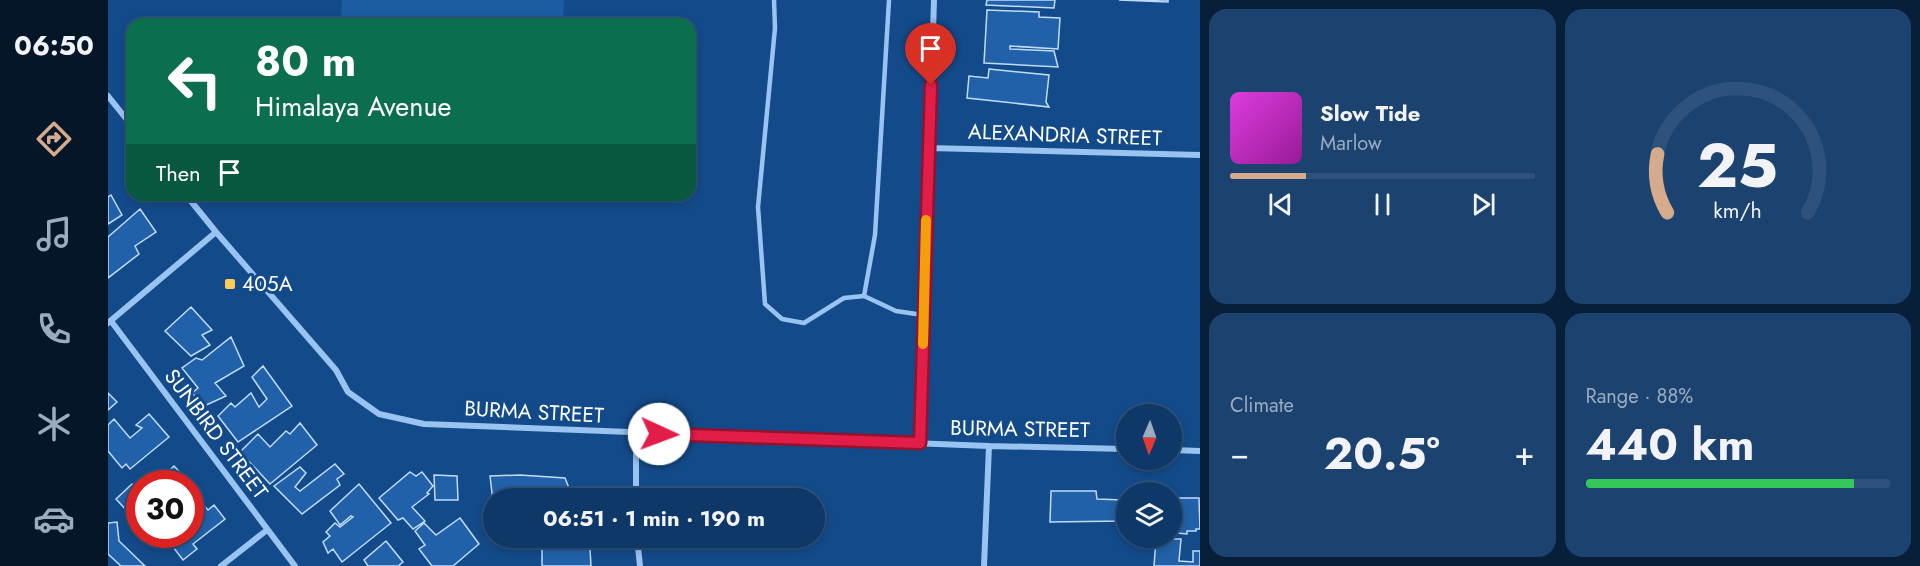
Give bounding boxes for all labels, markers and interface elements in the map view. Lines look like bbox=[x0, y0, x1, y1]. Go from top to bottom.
pin bbox=[905, 23, 956, 85]
text: 06:50 bbox=[14, 26, 94, 65]
text: 80 m bbox=[255, 31, 356, 92]
icon: arrive bbox=[914, 32, 947, 65]
icon: left bbox=[156, 42, 234, 120]
text: Himalaya Avenue bbox=[255, 87, 452, 126]
text: Slow Tide bbox=[1320, 97, 1420, 129]
street label: ALEXANDRIA STREET bbox=[968, 117, 1163, 153]
icon: directions bbox=[33, 118, 75, 160]
text: 25 bbox=[1697, 121, 1778, 211]
text: Marlow bbox=[1320, 129, 1382, 158]
icon: arrive bbox=[213, 156, 246, 189]
text: Then bbox=[156, 157, 201, 189]
icon: previous bbox=[1264, 188, 1297, 221]
icon: pause bbox=[1366, 188, 1399, 221]
icon: next bbox=[1467, 188, 1500, 221]
text: km/h bbox=[1714, 196, 1762, 227]
icon: music bbox=[33, 213, 75, 255]
place label: 405A bbox=[242, 269, 293, 299]
marker: 405A bbox=[223, 277, 237, 291]
icon: phone bbox=[33, 308, 75, 350]
street label: SUNBIRD STREET bbox=[157, 363, 275, 506]
text: Range · 88% bbox=[1586, 382, 1693, 411]
text: Climate bbox=[1230, 391, 1294, 420]
street label: BURMA STREET bbox=[463, 393, 605, 431]
position arrow bbox=[627, 402, 691, 466]
icon: climate bbox=[33, 403, 75, 445]
north arrow bbox=[1116, 404, 1182, 470]
map controls bbox=[1116, 404, 1182, 548]
text: 440 km bbox=[1586, 412, 1754, 477]
street label: BURMA STREET bbox=[950, 413, 1090, 445]
text: 20.5° bbox=[1324, 421, 1440, 486]
text: − bbox=[1230, 430, 1249, 477]
text: + bbox=[1514, 430, 1534, 477]
speed limit sign: 30 bbox=[126, 470, 204, 548]
button: layers bbox=[1116, 482, 1182, 548]
icon: car bbox=[33, 498, 75, 540]
text: 06:51 · 1 min · 190 m bbox=[543, 502, 765, 534]

